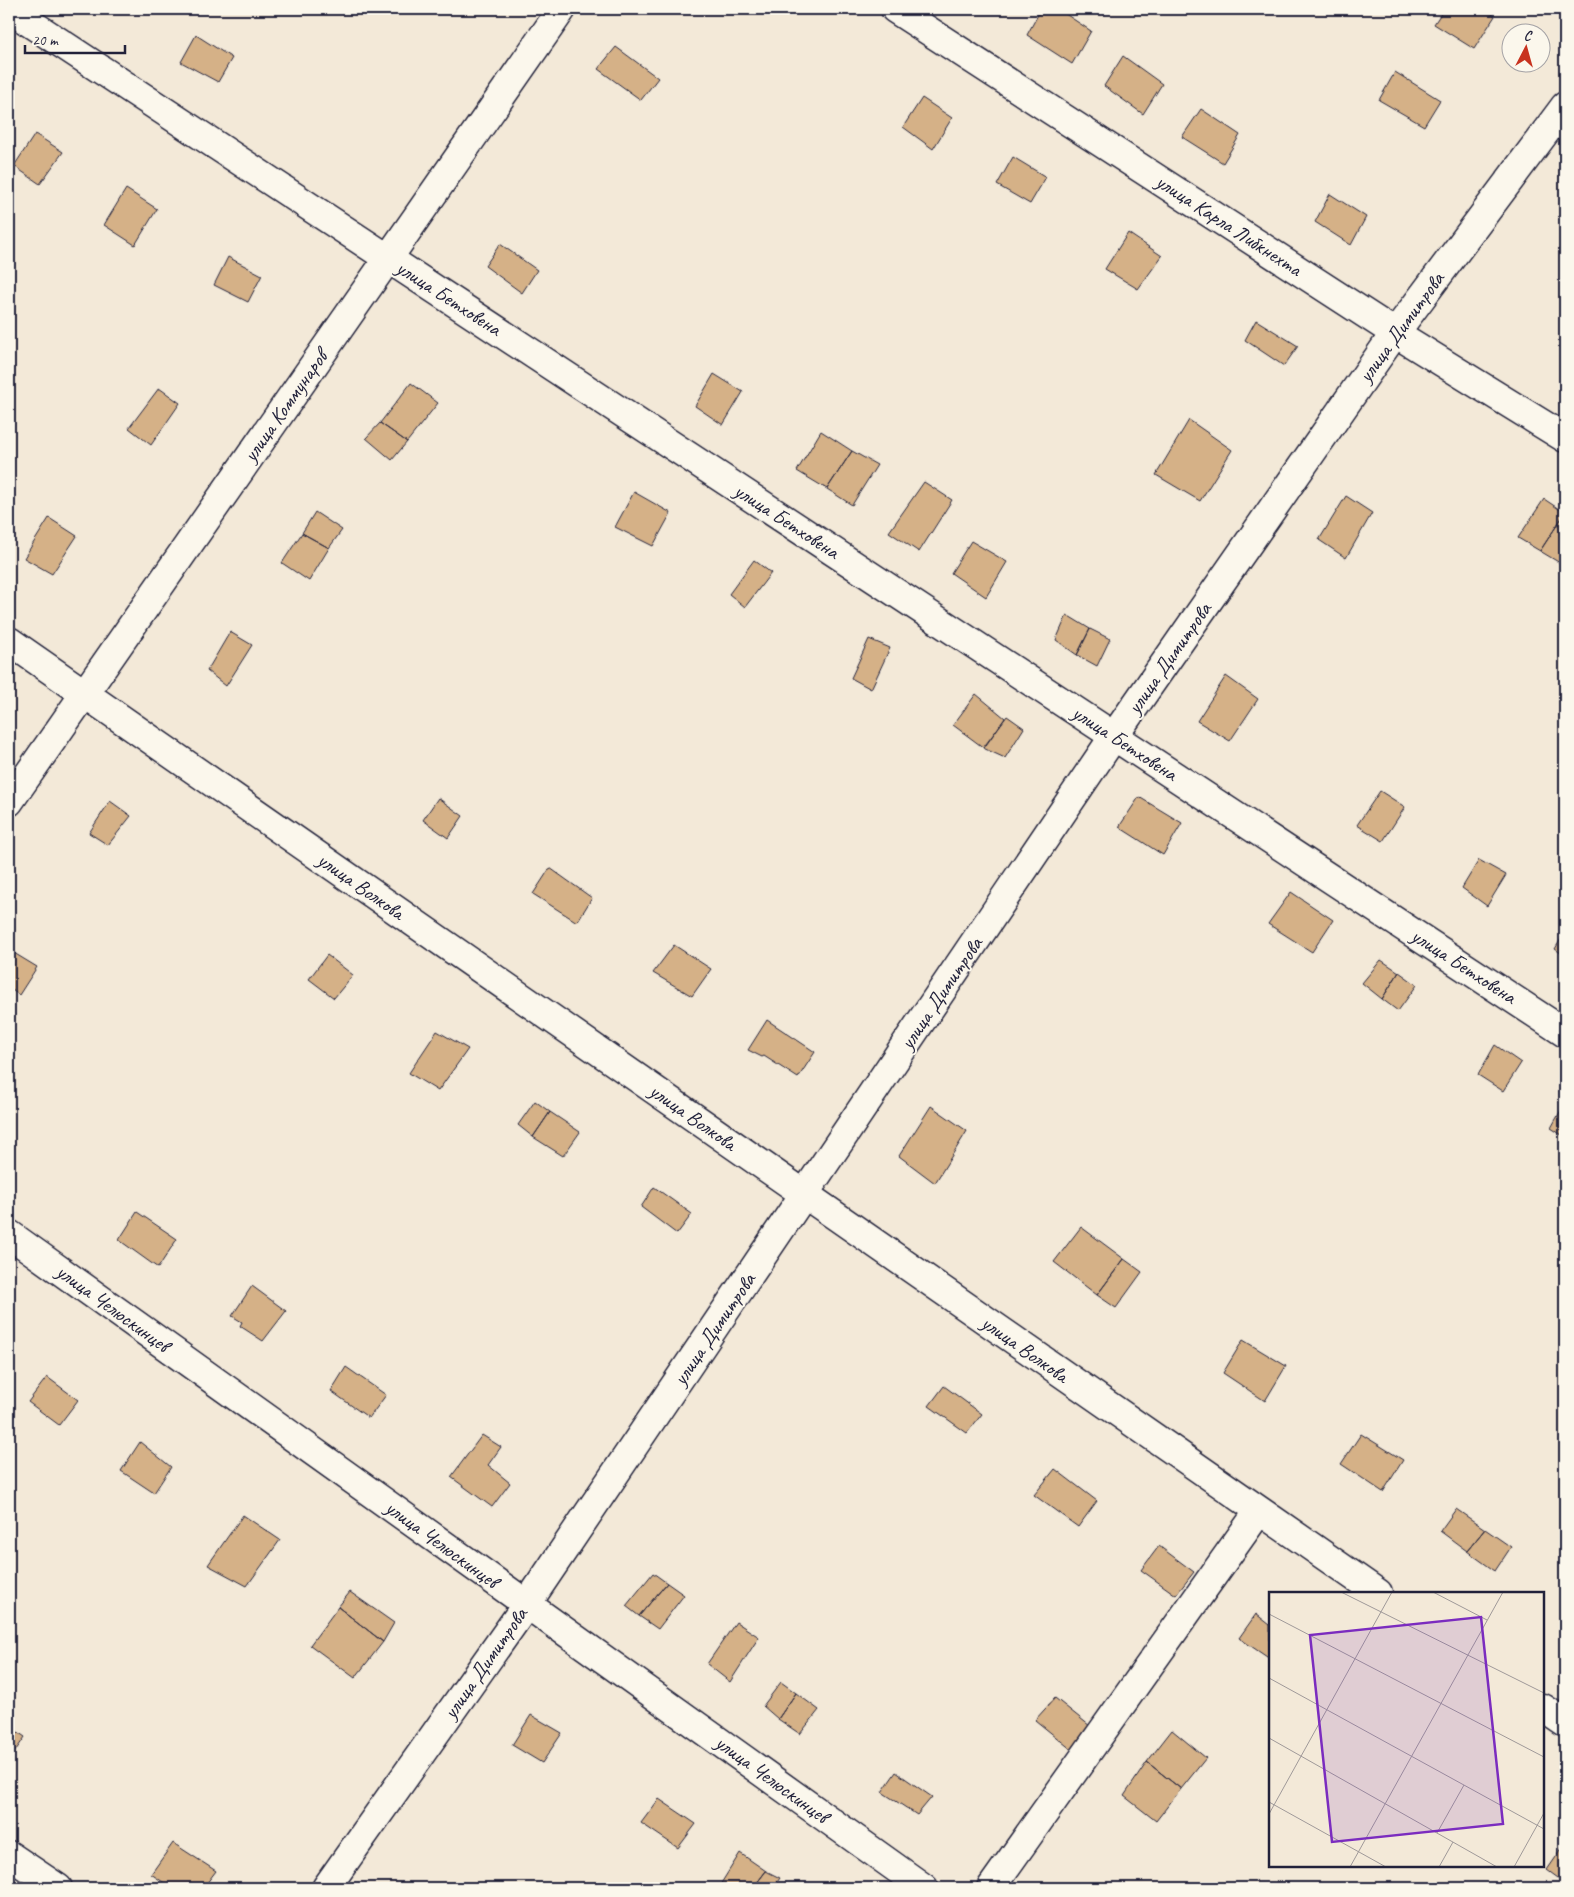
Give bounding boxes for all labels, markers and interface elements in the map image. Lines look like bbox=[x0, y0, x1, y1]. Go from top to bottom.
scale bar bbox=[25, 22, 125, 54]
north arrow bbox=[1502, 22, 1552, 72]
text: С bbox=[1523, 27, 1534, 45]
text: 20 m bbox=[32, 31, 59, 50]
street label: улица Карла Либкнехта bbox=[1150, 167, 1308, 283]
street label: улица Бетховена bbox=[390, 253, 508, 343]
street label: улица Димитрова bbox=[1351, 265, 1451, 389]
street label: улица Коммунаров bbox=[236, 341, 336, 468]
street label: улица Бетховена bbox=[728, 476, 846, 566]
street label: улица Димитрова bbox=[1120, 596, 1218, 720]
street label: улица Бетховена bbox=[1066, 698, 1184, 788]
street label: улица Волкова bbox=[311, 845, 411, 927]
street label: улица Бетховена bbox=[1405, 921, 1523, 1011]
street label: улица Димитрова bbox=[893, 930, 989, 1056]
street label: улица Волкова bbox=[643, 1076, 743, 1158]
street label: улица Челюскинцев bbox=[50, 1257, 178, 1360]
street label: улица Димитрова bbox=[666, 1266, 762, 1392]
street label: улица Волкова bbox=[975, 1308, 1075, 1390]
street label: улица Челюскинцев bbox=[379, 1493, 507, 1596]
inset map bbox=[1269, 1592, 1544, 1867]
street label: улица Димитрова bbox=[436, 1601, 534, 1725]
street label: улица Челюскинцев bbox=[709, 1728, 837, 1831]

